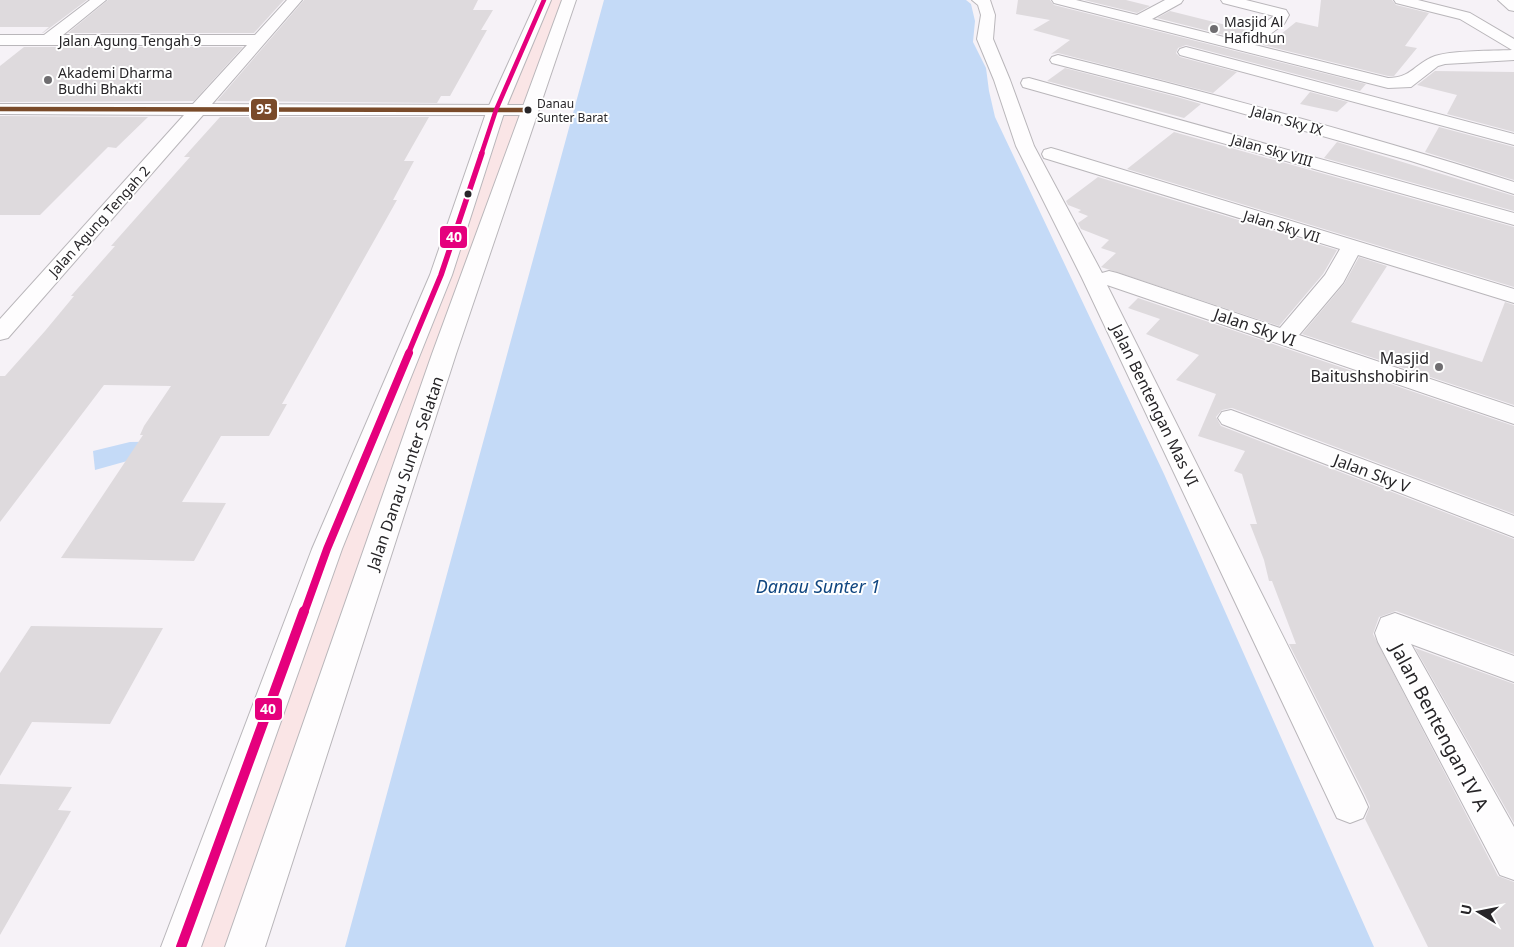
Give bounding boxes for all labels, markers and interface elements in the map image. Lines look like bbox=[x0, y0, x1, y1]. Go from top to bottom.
place label: Masjid Al Hafidhun bbox=[1224, 12, 1285, 47]
marker: Masjid Al Hafidhun bbox=[1208, 23, 1220, 35]
street label: Jalan Agung Tengah 9 bbox=[57, 31, 201, 50]
place label: Akademi Dharma Budhi Bhakti bbox=[58, 63, 173, 98]
marker: Akademi Dharma Budhi Bhakti bbox=[42, 74, 54, 86]
place label: Danau Sunter Barat bbox=[537, 95, 609, 126]
line badge: 95 bbox=[250, 98, 278, 121]
text: 95 bbox=[256, 99, 272, 118]
street label: Jalan Sky IX bbox=[1247, 100, 1326, 140]
marker: Danau Sunter Barat bbox=[523, 105, 533, 115]
street label: Jalan Sky VIII bbox=[1227, 129, 1315, 171]
street label: Jalan Agung Tengah 2 bbox=[43, 162, 154, 282]
unlabelled marker bbox=[463, 189, 473, 199]
street label: Jalan Sky VII bbox=[1239, 205, 1323, 247]
line badge: 40 bbox=[439, 225, 468, 249]
text: 40 bbox=[446, 227, 462, 246]
street label: Jalan Sky VI bbox=[1209, 302, 1299, 351]
street label: Jalan Bentengan Mas VI bbox=[1105, 319, 1204, 490]
place label: Masjid Baitushshobirin bbox=[1310, 347, 1429, 387]
marker: Masjid Baitushshobirin bbox=[1433, 361, 1445, 373]
street label: Jalan Danau Sunter Selatan bbox=[361, 373, 449, 575]
street label: Jalan Sky V bbox=[1329, 448, 1414, 498]
water label: Danau Sunter 1 bbox=[756, 574, 880, 598]
street label: Jalan Bentengan IV A bbox=[1384, 637, 1496, 816]
line badge: 40 bbox=[254, 697, 283, 721]
text: 40 bbox=[260, 699, 276, 718]
north arrow bbox=[1454, 887, 1504, 937]
text: U bbox=[1455, 903, 1476, 917]

